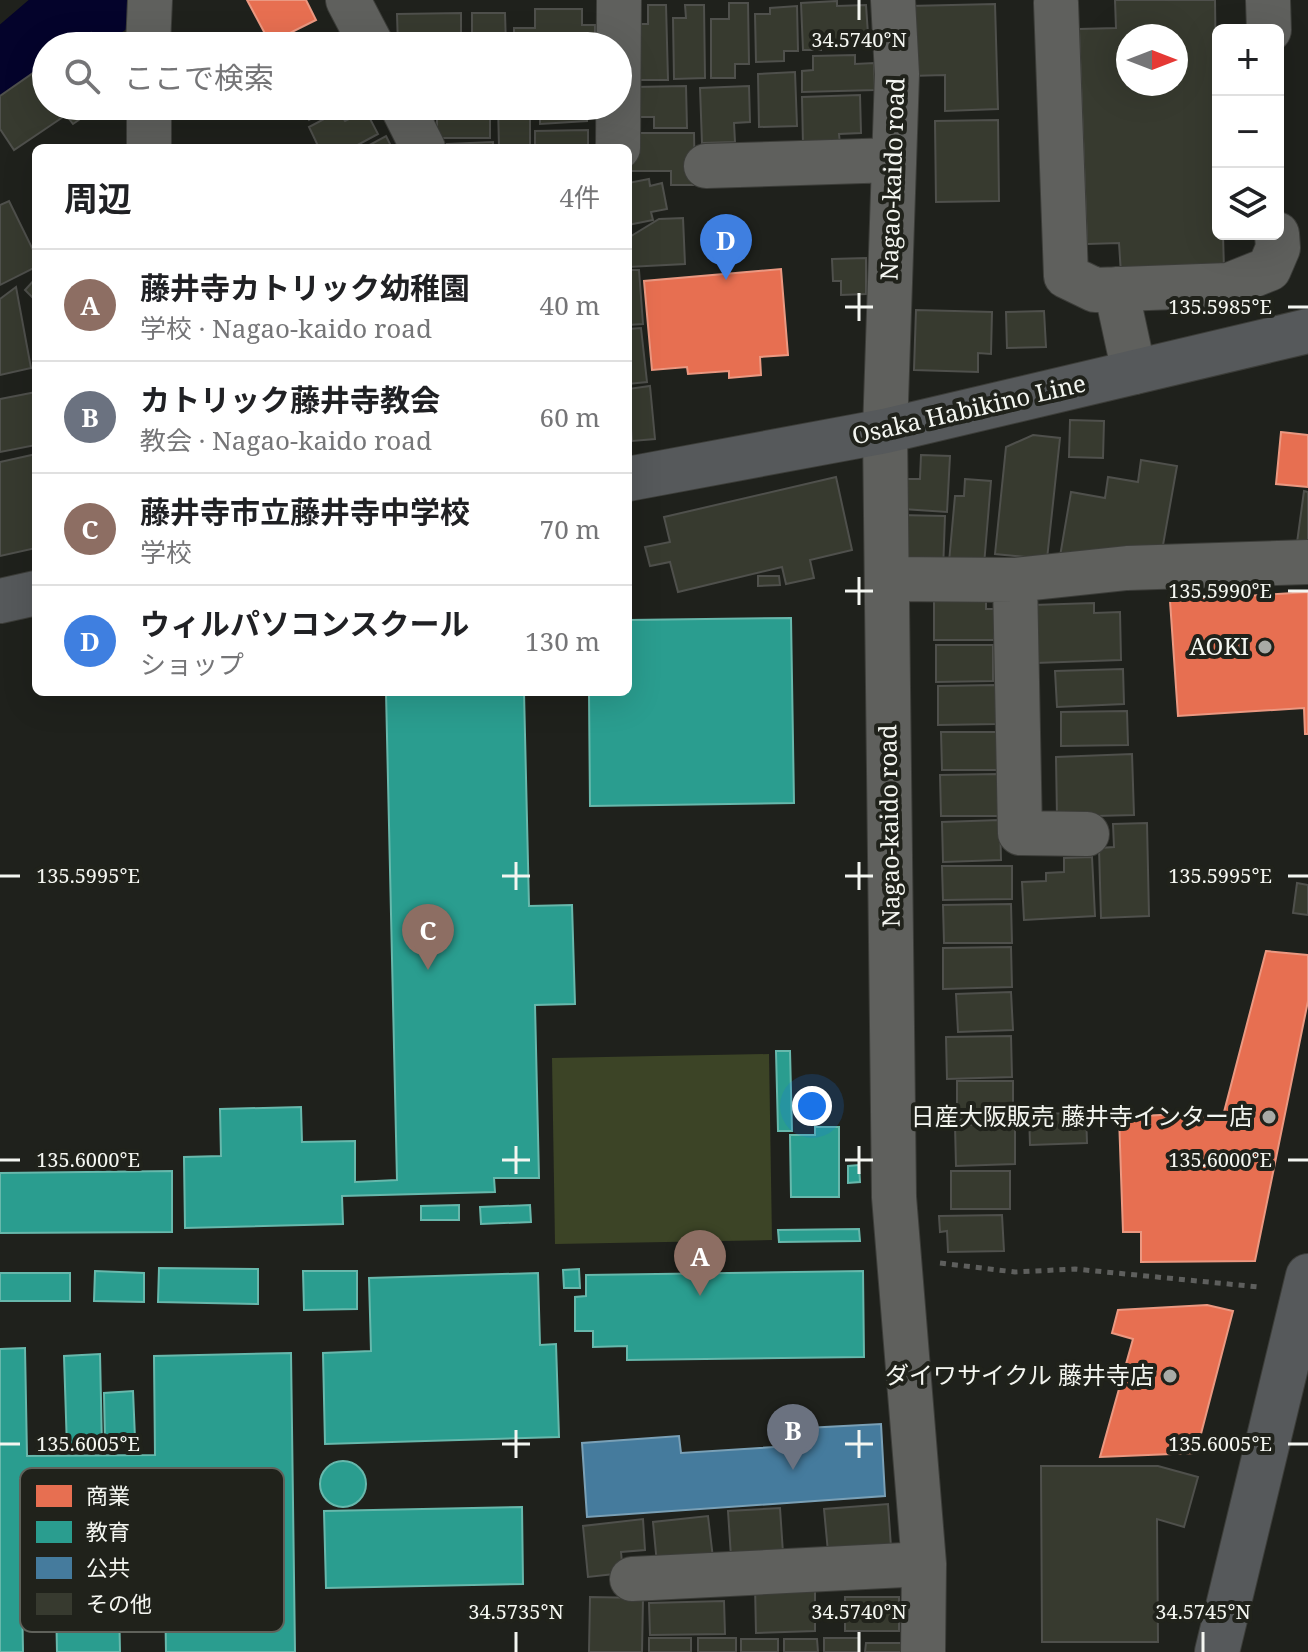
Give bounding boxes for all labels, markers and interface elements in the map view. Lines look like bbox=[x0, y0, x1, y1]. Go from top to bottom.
north arrow bbox=[1116, 24, 1188, 96]
map controls bbox=[1212, 24, 1284, 240]
button: + bbox=[1212, 24, 1284, 96]
text: 34.5740°N bbox=[811, 26, 907, 53]
search box bbox=[32, 32, 632, 120]
icon: search bbox=[60, 54, 104, 98]
text: ここで検索 bbox=[124, 57, 274, 98]
street label: Nagao-kaido road bbox=[871, 77, 912, 281]
button: − bbox=[1212, 96, 1284, 168]
button: layers bbox=[1212, 168, 1284, 240]
text: 周辺 bbox=[64, 175, 132, 221]
text: 4件 bbox=[559, 179, 600, 215]
pin: D bbox=[700, 214, 752, 280]
text: 藤井寺カトリック幼稚園 bbox=[140, 267, 470, 308]
text: A bbox=[80, 287, 100, 323]
text: 40 m bbox=[540, 287, 600, 323]
text: 135.5985°E bbox=[1168, 293, 1272, 320]
text: 学校 · Nagao-kaido road bbox=[140, 310, 432, 346]
street label: Osaka Habikino Line bbox=[848, 366, 1089, 452]
text: カトリック藤井寺教会 bbox=[140, 379, 440, 420]
text: B bbox=[81, 399, 99, 435]
text: 60 m bbox=[540, 399, 600, 435]
text: 教会 · Nagao-kaido road bbox=[140, 422, 432, 458]
text: 藤井寺市立藤井寺中学校 bbox=[140, 491, 470, 532]
text: C bbox=[81, 511, 99, 547]
text: 70 m bbox=[540, 511, 600, 547]
text: 学校 bbox=[140, 534, 192, 570]
text: 135.5990°E bbox=[1168, 577, 1272, 604]
text: ウィルパソコンスクール bbox=[140, 603, 469, 644]
text: D bbox=[80, 623, 100, 659]
text: 130 m bbox=[525, 623, 600, 659]
place label: AOKI bbox=[1189, 629, 1249, 662]
marker: AOKI bbox=[1256, 638, 1274, 656]
text: ショップ bbox=[140, 646, 244, 682]
street label: Nagao-kaido road bbox=[870, 724, 907, 928]
text: 135.5995°E bbox=[36, 862, 140, 889]
text: 135.5995°E bbox=[1168, 862, 1272, 889]
pin: C bbox=[402, 904, 454, 970]
your location bbox=[792, 1086, 832, 1126]
place label: 日産大阪販売 藤井寺インター店 bbox=[911, 1099, 1253, 1132]
marker: 日産大阪販売 藤井寺インター店 bbox=[1260, 1108, 1278, 1126]
text: 135.6000°E bbox=[36, 1146, 140, 1173]
text: 135.6000°E bbox=[1168, 1146, 1272, 1173]
pin: A bbox=[674, 1230, 726, 1296]
place label: ダイワサイクル 藤井寺店 bbox=[885, 1358, 1154, 1391]
marker: ダイワサイクル 藤井寺店 bbox=[1161, 1367, 1179, 1385]
pin: B bbox=[767, 1404, 819, 1470]
text: 135.6005°E bbox=[36, 1430, 140, 1457]
text: 135.6005°E bbox=[1168, 1430, 1272, 1457]
legend bbox=[20, 1468, 284, 1632]
text: 商業 bbox=[86, 1480, 130, 1510]
text: 教育 bbox=[86, 1516, 130, 1546]
text: 公共 bbox=[86, 1552, 130, 1582]
text: その他 bbox=[86, 1588, 152, 1618]
text: 34.5735°N bbox=[468, 1598, 564, 1625]
text: 34.5740°N bbox=[811, 1598, 907, 1625]
text: 34.5745°N bbox=[1155, 1598, 1251, 1625]

